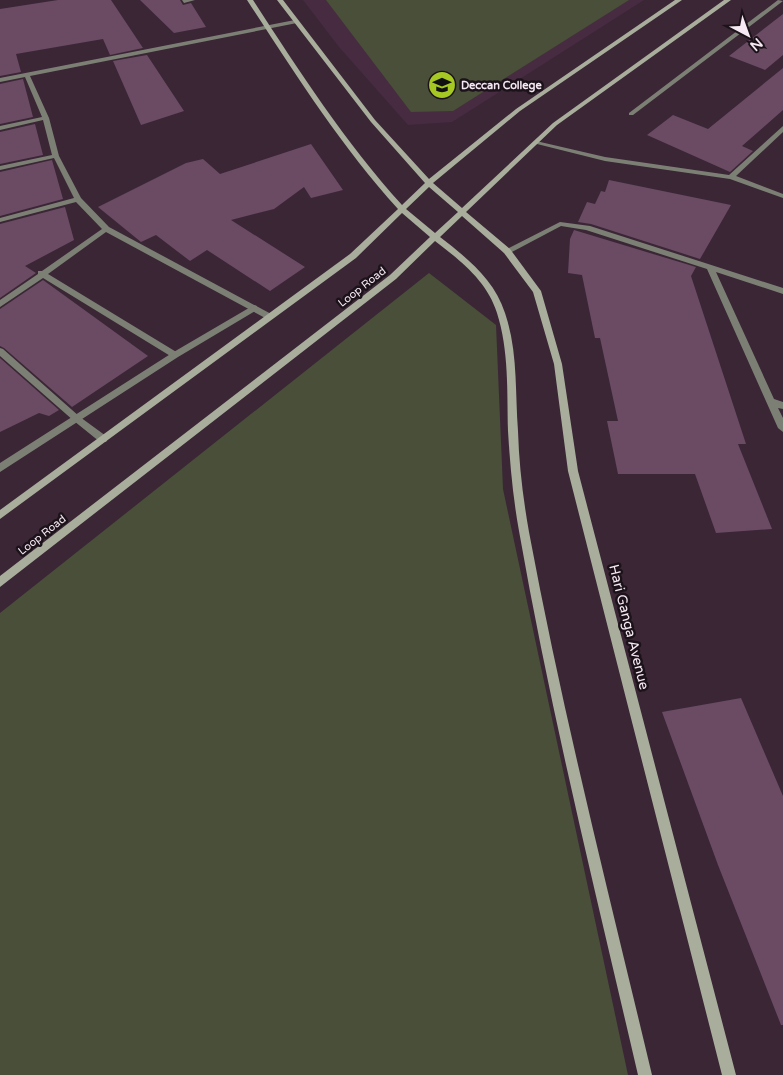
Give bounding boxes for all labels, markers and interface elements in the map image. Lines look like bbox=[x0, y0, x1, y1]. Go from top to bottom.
north arrow bbox=[723, 10, 773, 60]
text: N bbox=[746, 34, 766, 55]
school or university icon: Deccan College bbox=[427, 70, 457, 100]
place label: Deccan College bbox=[461, 79, 543, 93]
street label: Loop Road bbox=[335, 264, 389, 310]
street label: Loop Road bbox=[15, 512, 69, 558]
street label: Hari Ganga Avenue bbox=[605, 563, 653, 691]

